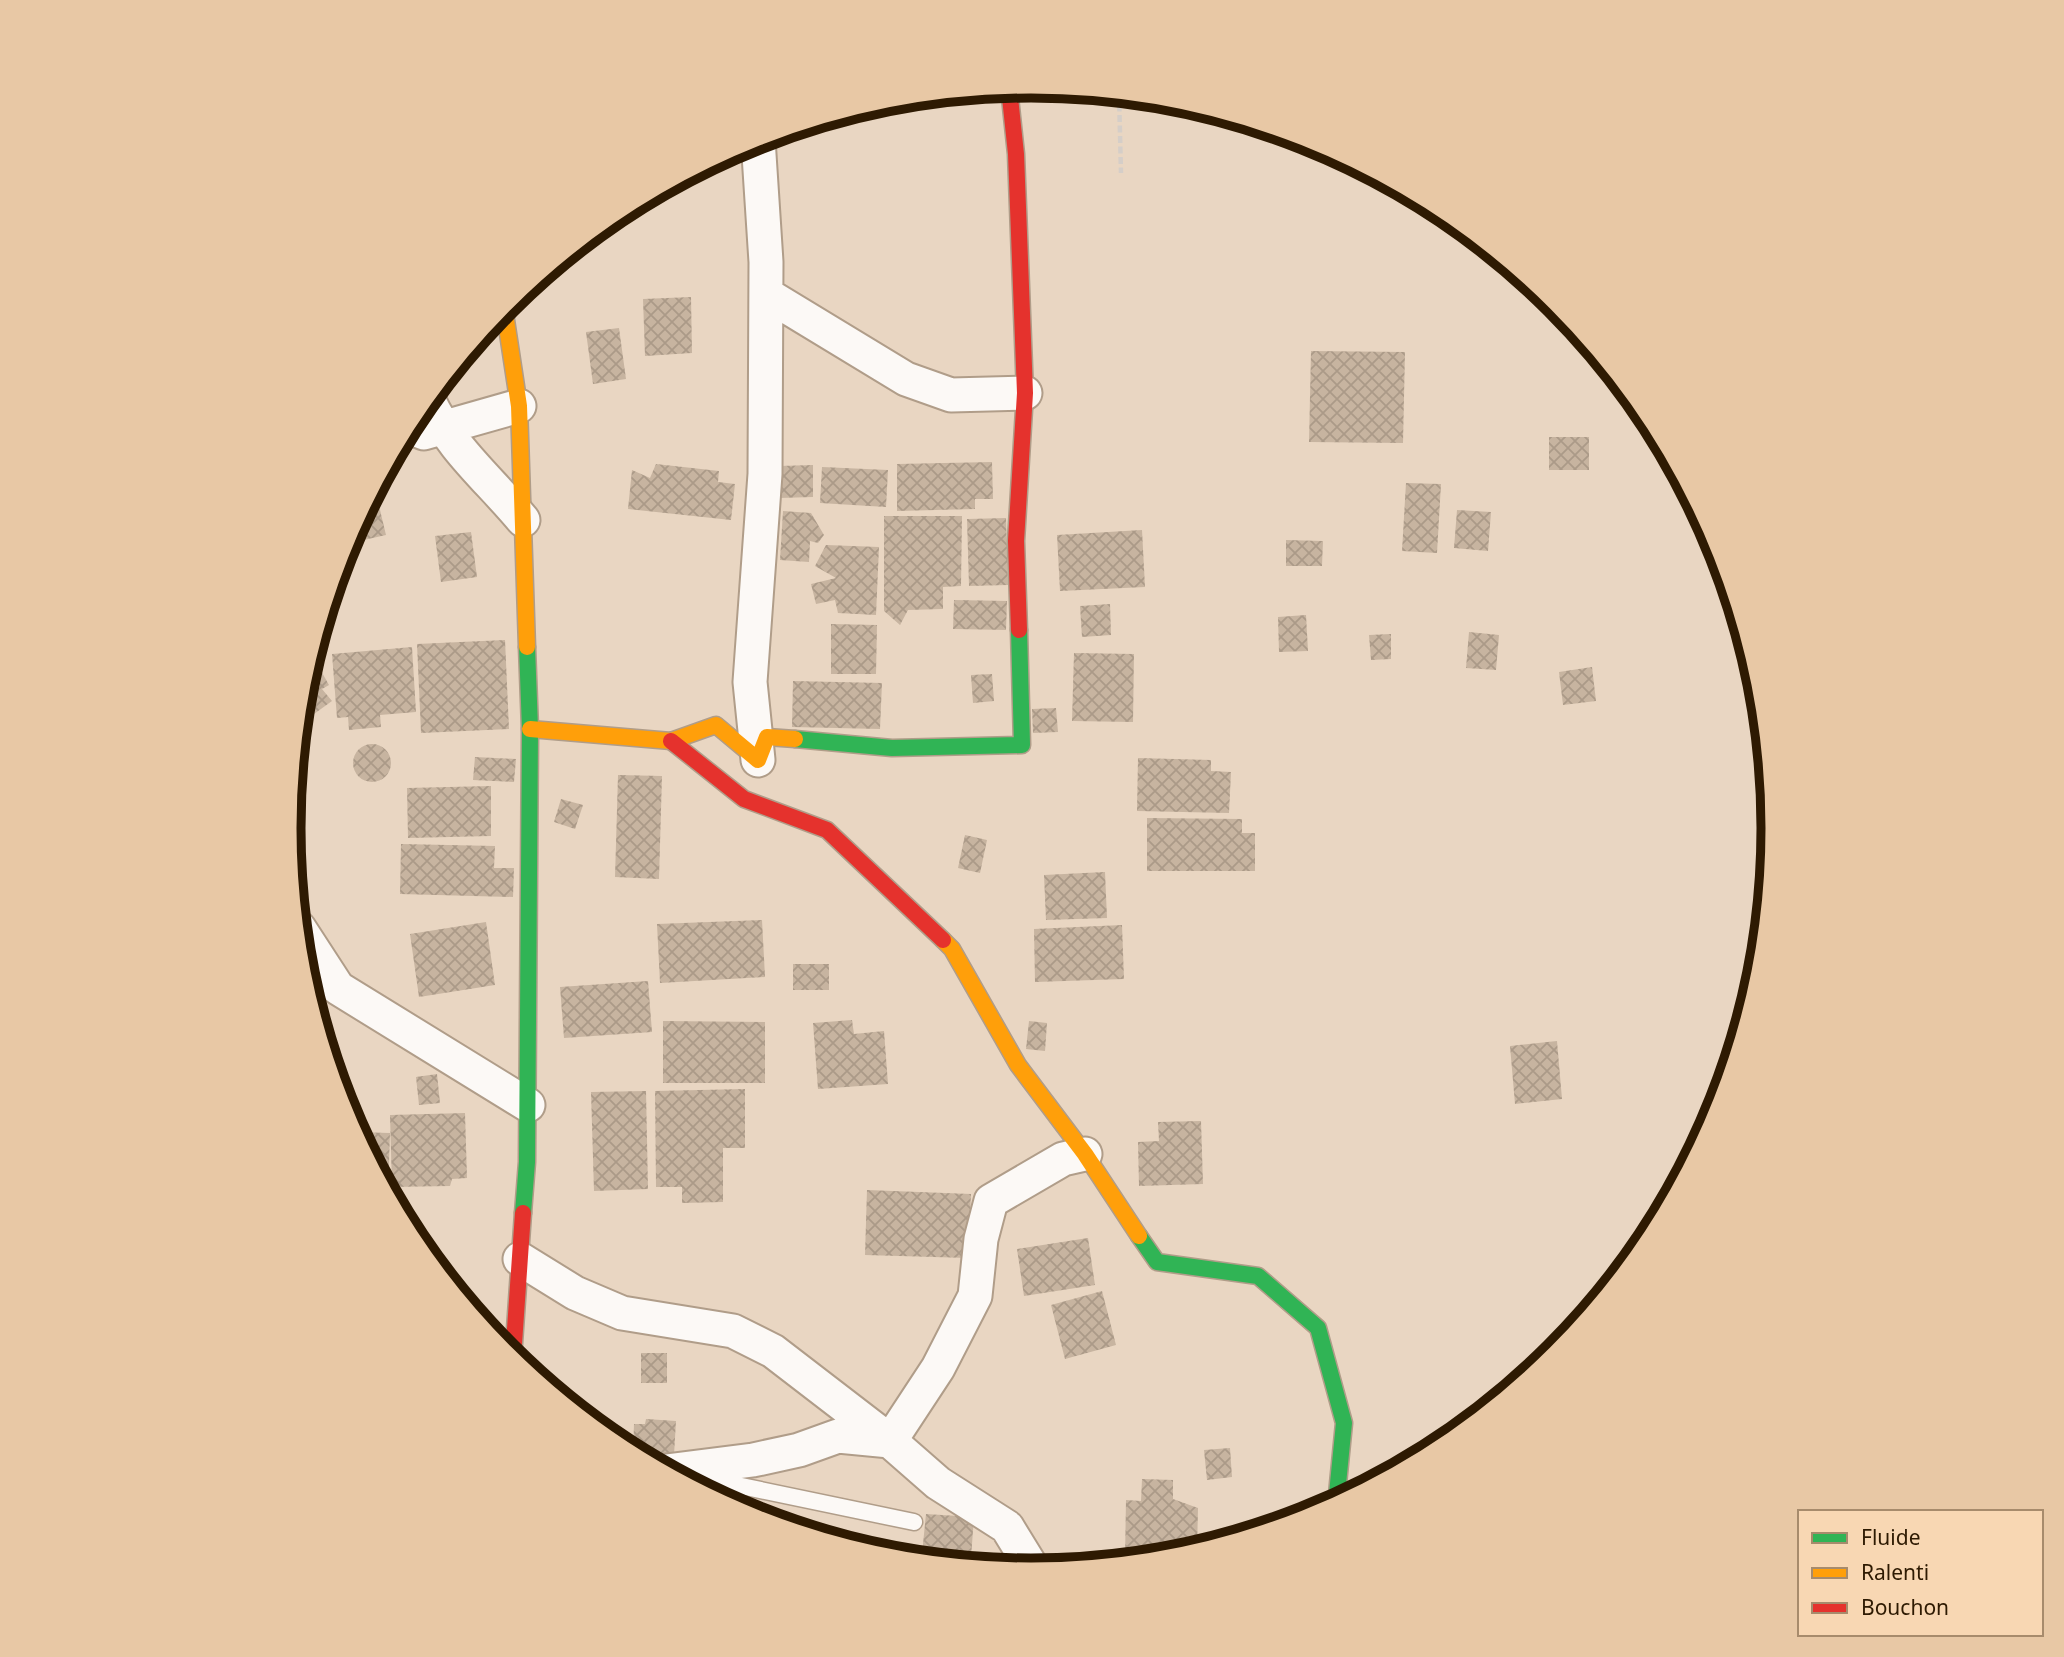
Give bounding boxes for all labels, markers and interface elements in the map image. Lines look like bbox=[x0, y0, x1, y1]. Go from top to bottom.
legend bbox=[1798, 1510, 2043, 1636]
text: Fluide bbox=[1861, 1523, 1920, 1551]
text: Ralenti bbox=[1861, 1558, 1929, 1586]
text: Bouchon bbox=[1861, 1593, 1949, 1621]

